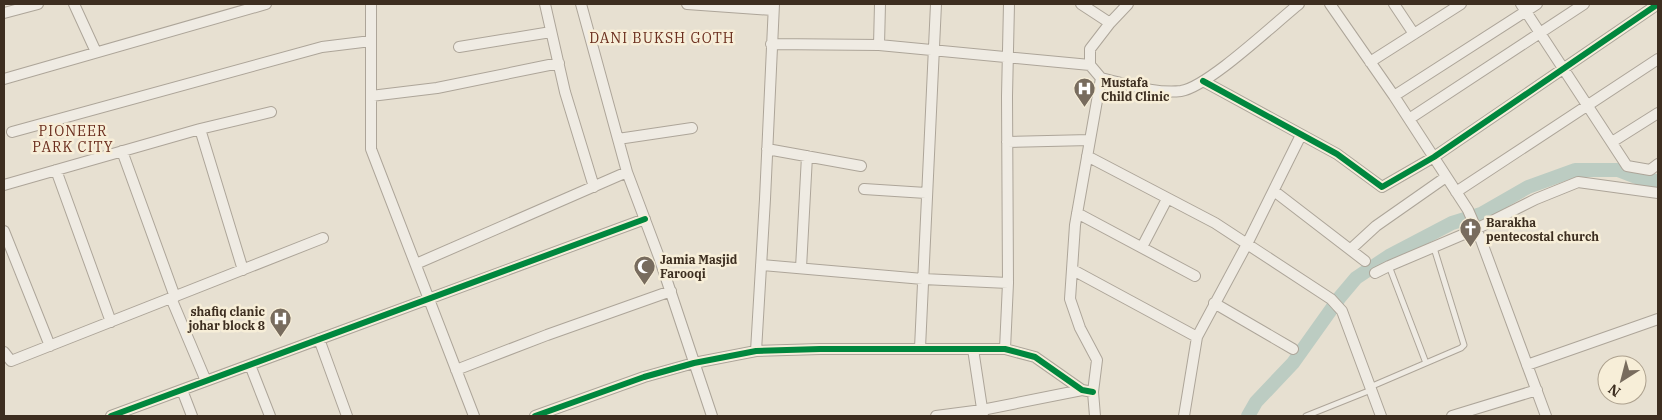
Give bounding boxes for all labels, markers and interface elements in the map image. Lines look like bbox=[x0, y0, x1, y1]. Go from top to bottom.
district label: DANI BUKSH GOTH bbox=[589, 29, 735, 47]
place label: Mustafa Child Clinic bbox=[1101, 75, 1170, 104]
hospital icon: Mustafa Child Clinic bbox=[1073, 77, 1097, 108]
district label: PIONEER PARK CITY bbox=[32, 122, 114, 156]
place label: Barakha pentecostal church bbox=[1486, 215, 1599, 244]
church icon: Barakha pentecostal church bbox=[1458, 217, 1482, 248]
place label: Jamia Masjid Farooqi bbox=[660, 252, 738, 281]
mosque icon: Jamia Masjid Farooqi bbox=[632, 254, 656, 285]
place label: shafiq clanic johar block 8 bbox=[186, 304, 266, 333]
hospital icon: shafiq clanic johar block 8 bbox=[269, 306, 293, 337]
north arrow bbox=[1597, 355, 1647, 405]
text: N bbox=[1605, 380, 1624, 401]

